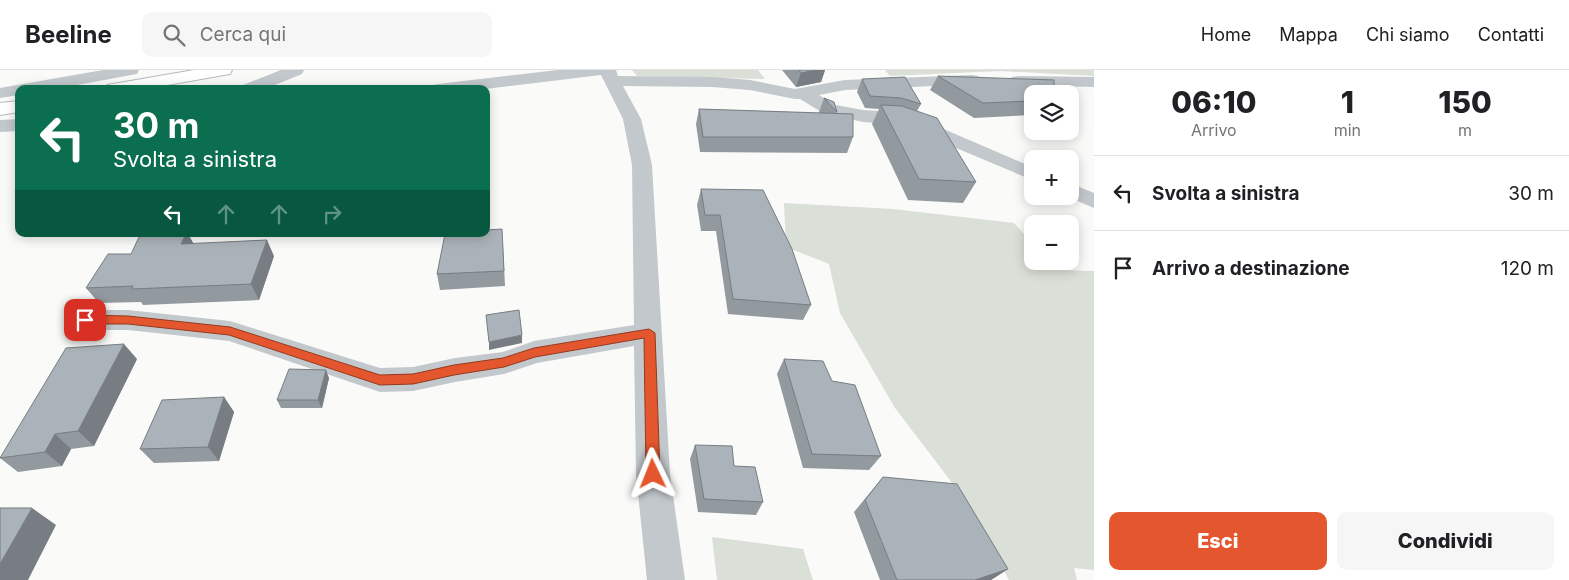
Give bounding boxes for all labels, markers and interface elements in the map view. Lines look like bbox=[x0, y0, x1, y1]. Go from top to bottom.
search box bbox=[142, 12, 492, 57]
text: Beeline bbox=[25, 20, 112, 49]
icon: search bbox=[160, 21, 188, 49]
text: Cerca qui bbox=[200, 23, 286, 46]
text: Home bbox=[1201, 24, 1251, 45]
text: Mappa bbox=[1279, 24, 1338, 45]
text: Chi siamo bbox=[1366, 24, 1450, 45]
text: Contatti bbox=[1478, 24, 1544, 45]
text: 06:10 bbox=[1171, 84, 1256, 120]
text: 1 bbox=[1341, 84, 1354, 120]
text: 150 bbox=[1438, 84, 1492, 120]
map controls bbox=[1024, 85, 1079, 270]
button: layers bbox=[1024, 85, 1079, 140]
text: 30 m bbox=[113, 104, 199, 146]
icon: left bbox=[30, 105, 95, 170]
text: Arrivo bbox=[1191, 120, 1237, 140]
text: min bbox=[1334, 120, 1361, 140]
text: m bbox=[1458, 120, 1472, 140]
text: Svolta a sinistra bbox=[113, 146, 277, 172]
button: + bbox=[1024, 150, 1079, 205]
icon: left bbox=[1109, 179, 1137, 207]
text: Svolta a sinistra bbox=[1152, 182, 1300, 205]
text: 30 m bbox=[1508, 182, 1554, 205]
icon: left bbox=[159, 200, 187, 228]
icon: ahead bbox=[212, 200, 240, 228]
icon: ahead bbox=[265, 200, 293, 228]
icon: right bbox=[318, 200, 346, 228]
button: − bbox=[1024, 215, 1079, 270]
icon: arrive bbox=[1109, 254, 1137, 282]
text: Arrivo a destinazione bbox=[1152, 257, 1350, 280]
text: 120 m bbox=[1501, 257, 1554, 280]
pin bbox=[64, 299, 106, 341]
icon: arrive bbox=[71, 306, 99, 334]
position arrow bbox=[626, 447, 678, 499]
button: Esci bbox=[1109, 512, 1327, 570]
button: Condividi bbox=[1337, 512, 1554, 570]

